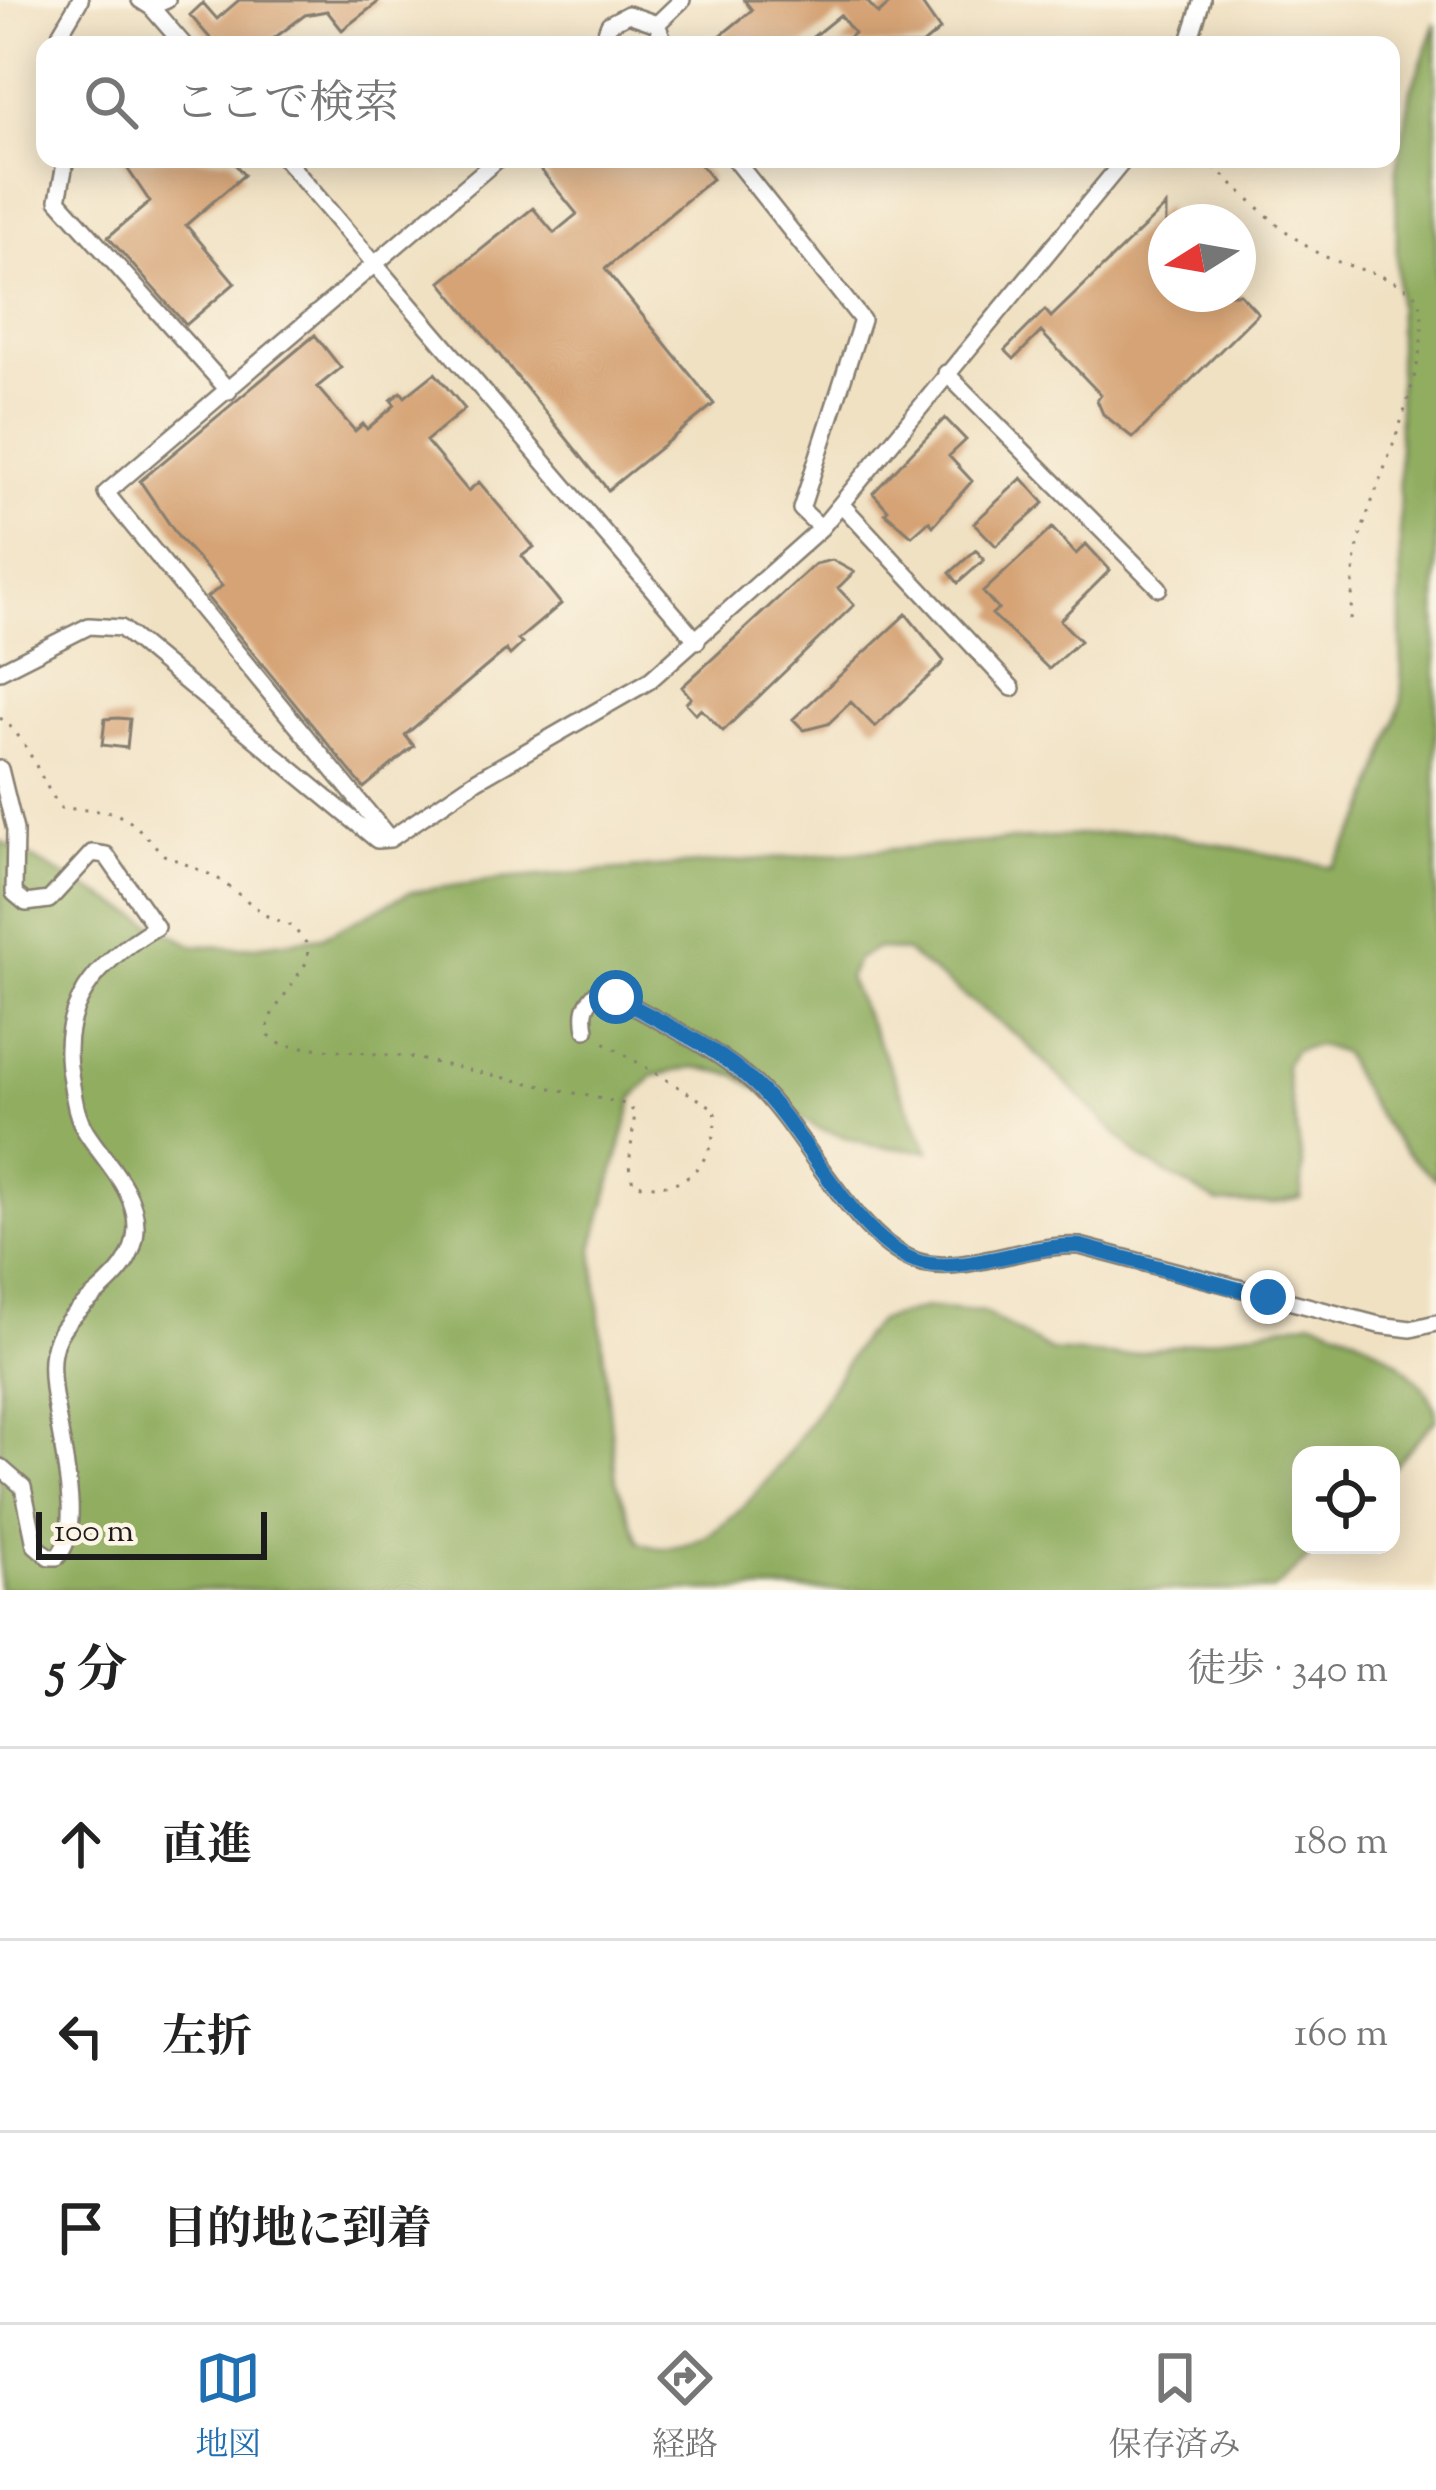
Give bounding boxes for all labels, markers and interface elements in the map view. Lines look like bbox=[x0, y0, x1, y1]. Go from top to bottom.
search box bbox=[36, 36, 1400, 168]
icon: search bbox=[78, 69, 144, 135]
text: ここで検索 bbox=[174, 74, 399, 139]
north arrow bbox=[1148, 204, 1256, 312]
route start bbox=[589, 970, 643, 1024]
route end bbox=[1241, 1270, 1295, 1324]
map controls bbox=[1292, 1446, 1400, 1554]
button: locate bbox=[1292, 1446, 1400, 1554]
scale bar bbox=[36, 1506, 267, 1559]
text: 100 m bbox=[54, 1509, 134, 1557]
text: 5 分 bbox=[48, 1637, 127, 1710]
text: 徒歩 · 340 m bbox=[1187, 1644, 1388, 1700]
icon: ahead bbox=[48, 1811, 114, 1877]
text: 直進 bbox=[162, 1816, 252, 1881]
text: 180 m bbox=[1294, 1816, 1388, 1872]
icon: left bbox=[48, 2003, 114, 2069]
text: 左折 bbox=[162, 2008, 252, 2073]
text: 160 m bbox=[1294, 2008, 1388, 2064]
icon: arrive bbox=[48, 2195, 114, 2261]
text: 目的地に到着 bbox=[162, 2200, 432, 2265]
tab: 地図 bbox=[195, 2345, 261, 2471]
tab: 経路 bbox=[652, 2345, 718, 2471]
tab: 保存済み bbox=[1109, 2345, 1241, 2471]

